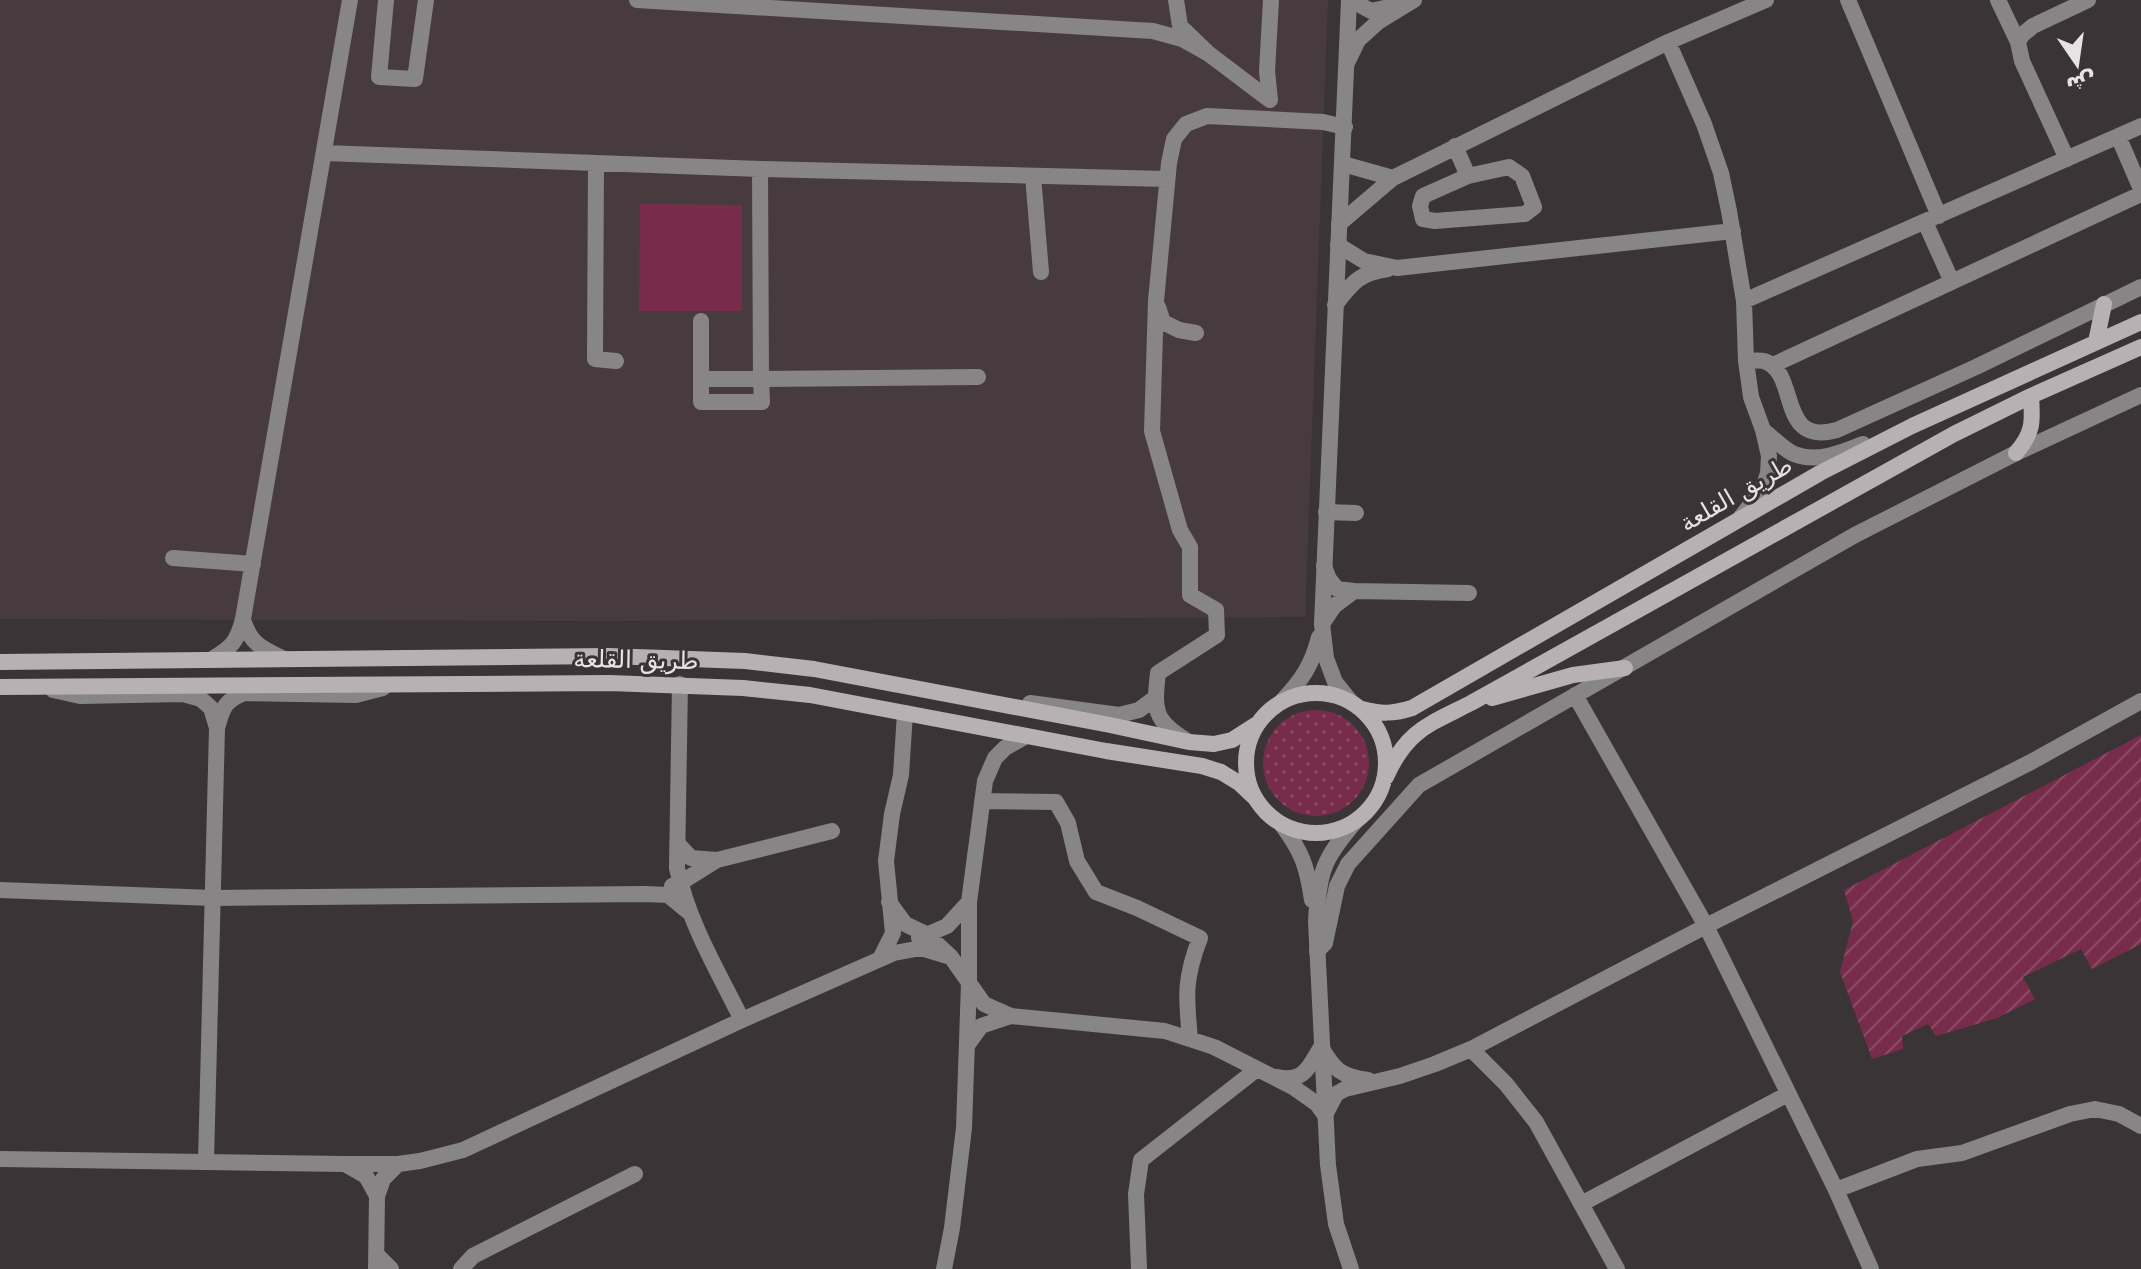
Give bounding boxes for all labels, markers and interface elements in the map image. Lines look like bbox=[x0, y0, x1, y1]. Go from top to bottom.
north arrow bbox=[2037, 24, 2117, 104]
text: ش bbox=[2064, 67, 2099, 99]
street label: طريق القلعة bbox=[1675, 451, 1797, 537]
street label: طريق القلعة bbox=[573, 645, 699, 675]

